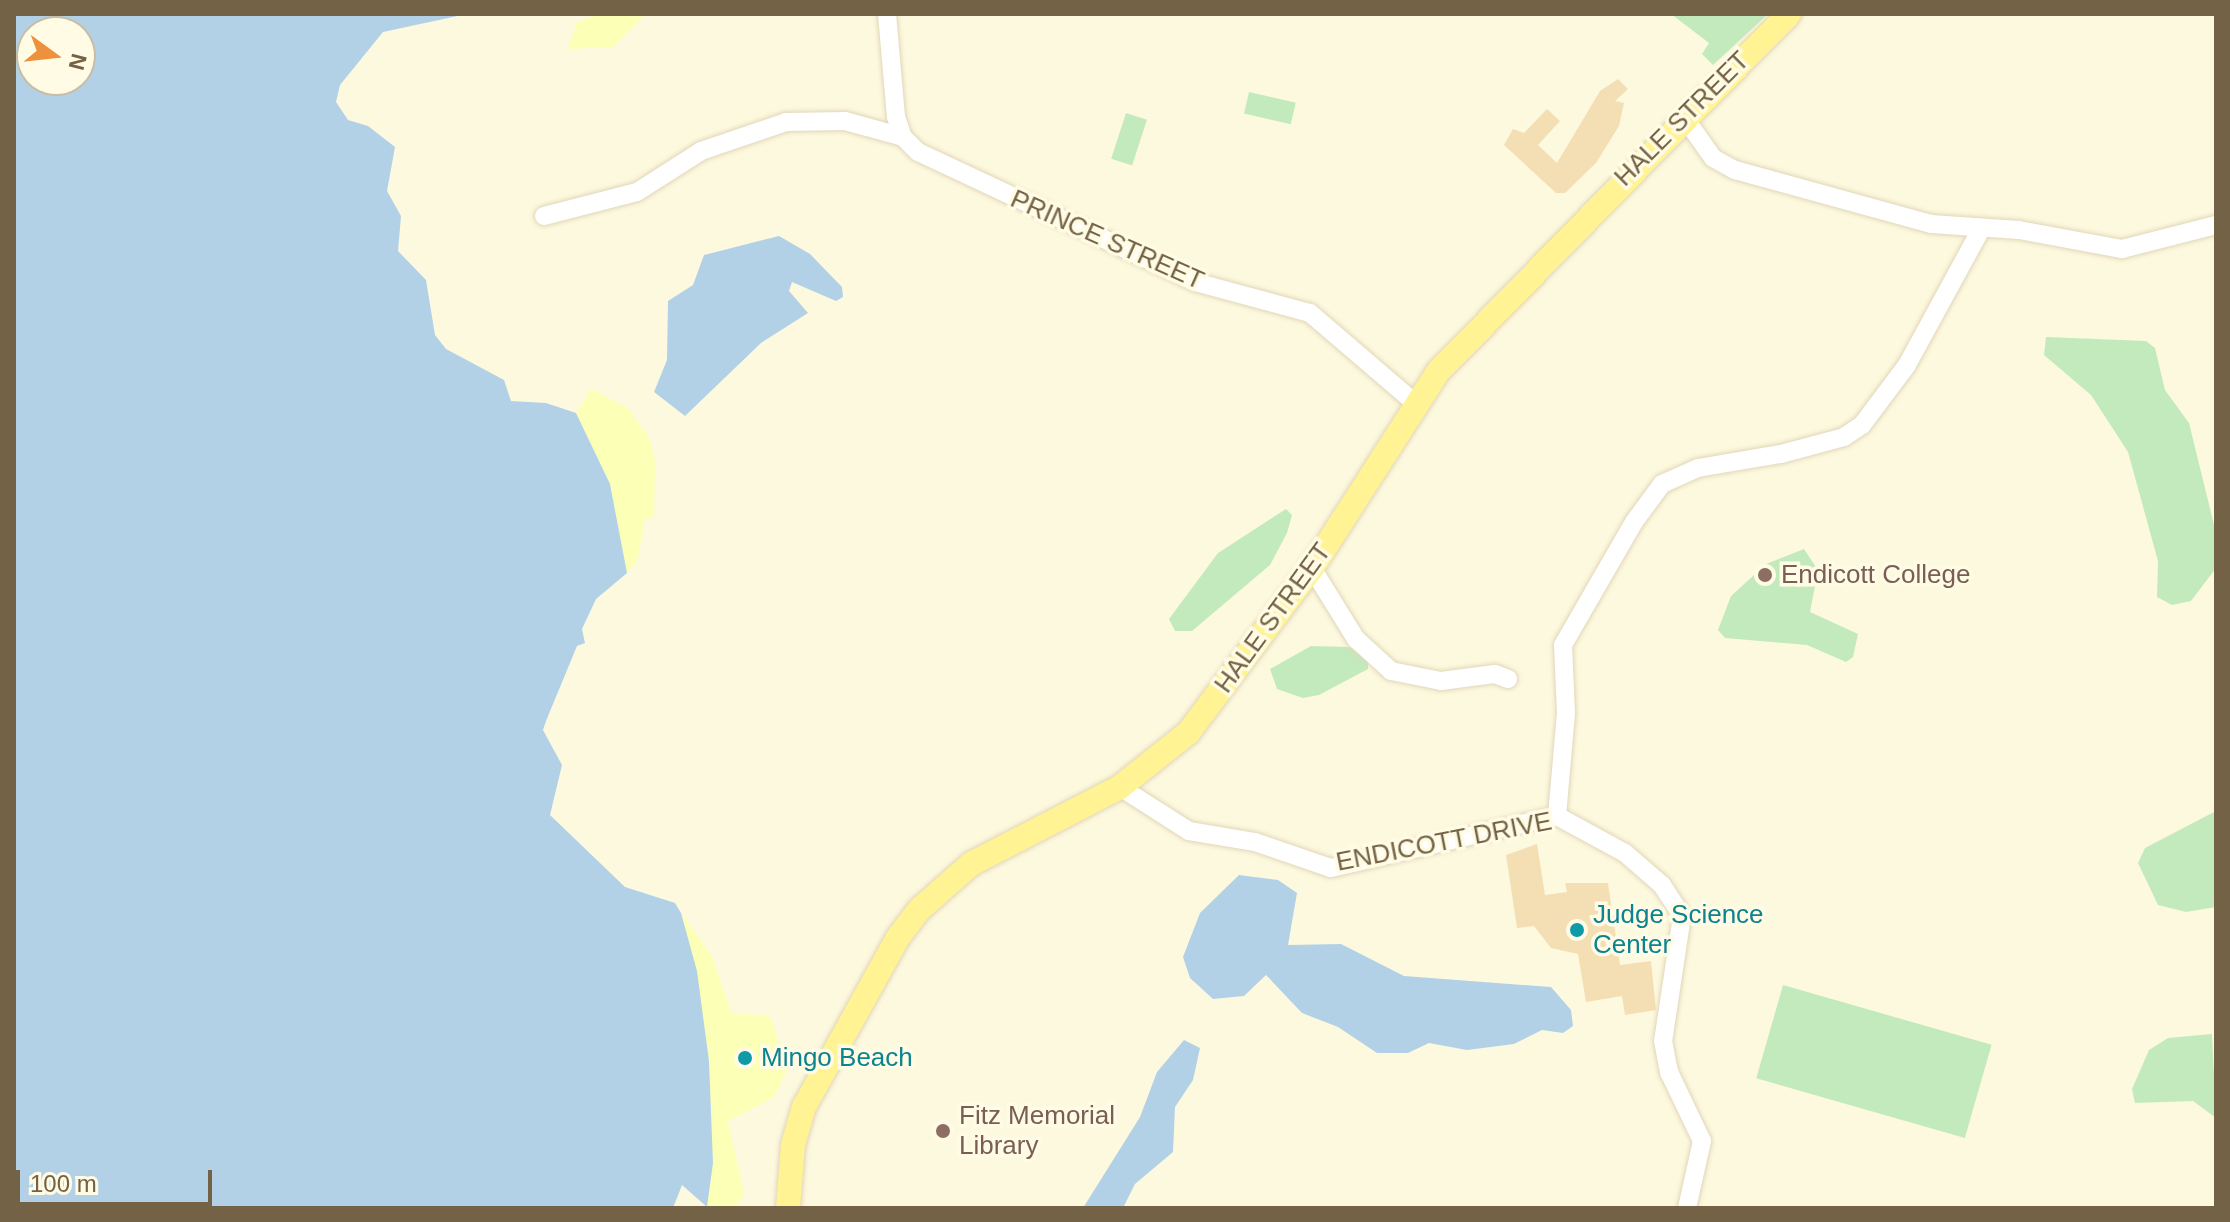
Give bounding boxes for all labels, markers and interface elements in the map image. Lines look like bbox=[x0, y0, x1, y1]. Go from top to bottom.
north arrow bbox=[16, 16, 96, 96]
street label: HALE STREET bbox=[1608, 45, 1756, 193]
text: N bbox=[64, 51, 92, 73]
street label: PRINCE STREET bbox=[1006, 183, 1208, 297]
street label: HALE STREET bbox=[1208, 537, 1338, 699]
place label: Endicott College bbox=[1781, 559, 1970, 591]
marker: Endicott College bbox=[1756, 566, 1774, 584]
street label: ENDICOTT DRIVE bbox=[1333, 806, 1555, 878]
place label: Judge Science Center bbox=[1593, 899, 1764, 960]
marker: Judge Science Center bbox=[1568, 921, 1586, 939]
place label: Mingo Beach bbox=[761, 1042, 913, 1074]
marker: Mingo Beach bbox=[736, 1049, 754, 1067]
place label: Fitz Memorial Library bbox=[959, 1100, 1115, 1162]
marker: Fitz Memorial Library bbox=[934, 1122, 952, 1140]
scale bar bbox=[20, 1154, 216, 1204]
text: 100 m bbox=[30, 1170, 97, 1197]

